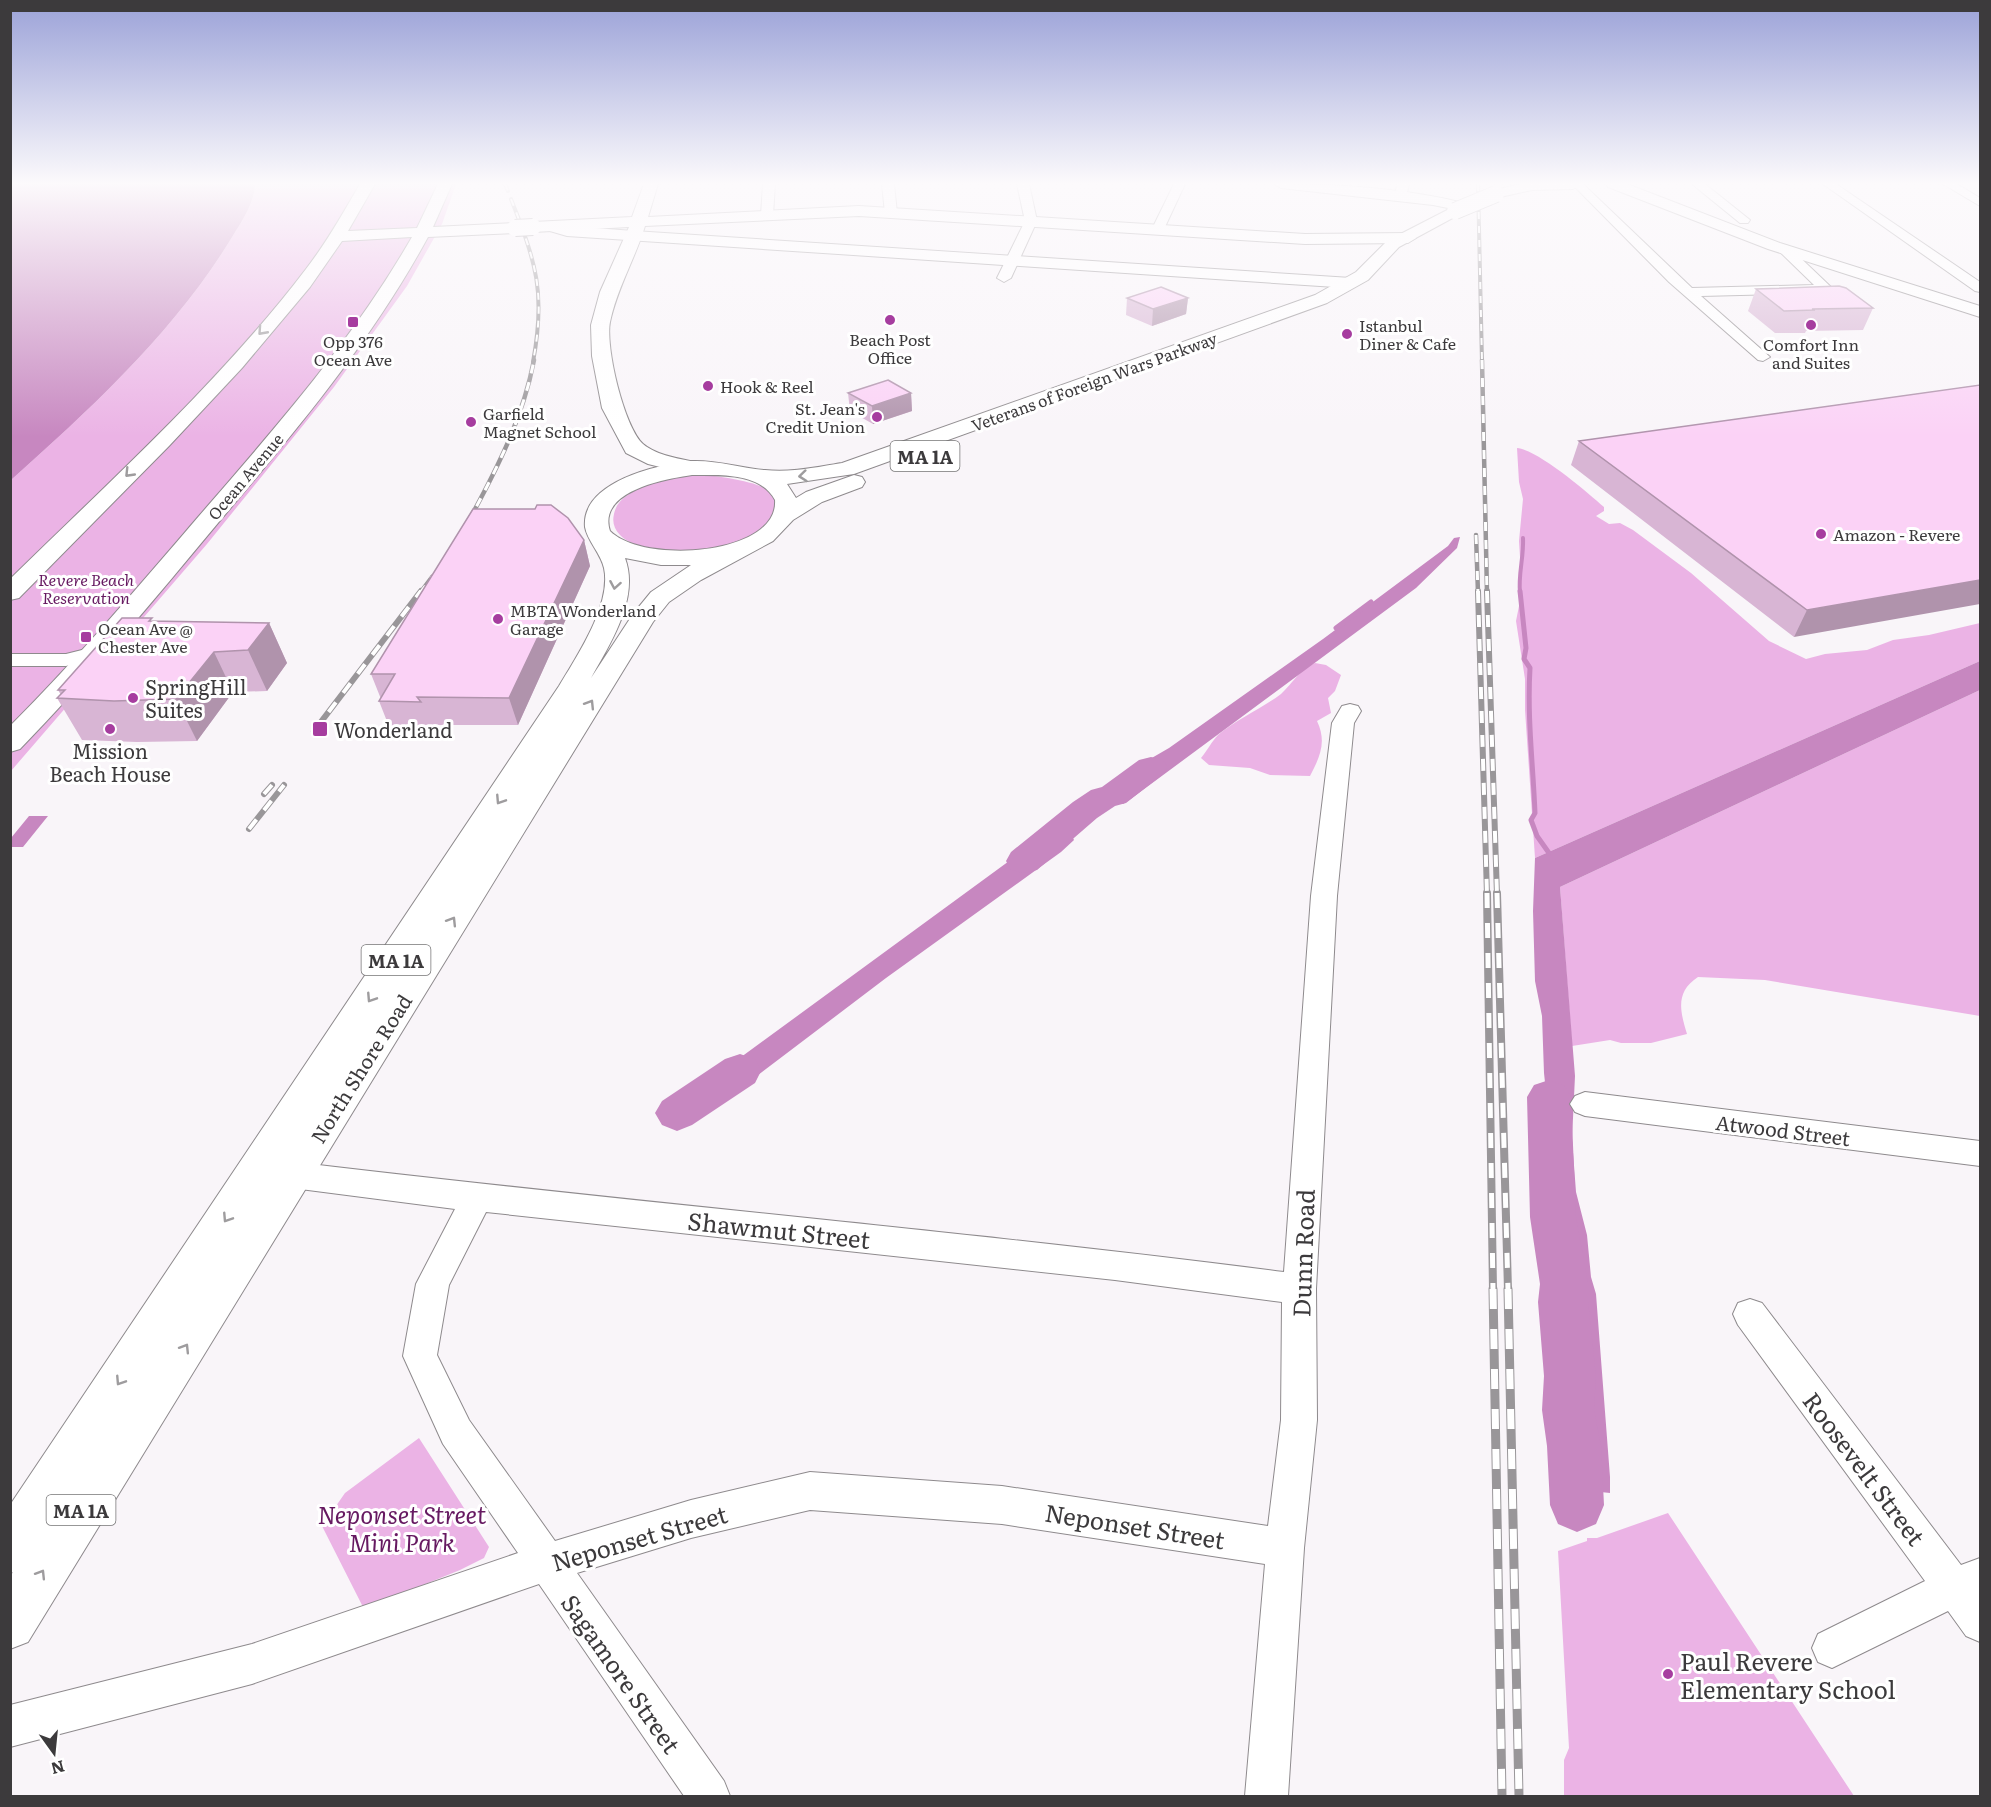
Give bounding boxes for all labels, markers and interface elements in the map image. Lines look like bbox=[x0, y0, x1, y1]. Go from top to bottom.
marker: Beach Post Office bbox=[883, 313, 897, 327]
place label: Istanbul Diner & Cafe bbox=[1359, 313, 1456, 355]
marker: Opp 376 Ocean Ave bbox=[346, 315, 360, 329]
marker: Comfort Inn and Suites bbox=[1804, 318, 1818, 332]
one-way arrow bbox=[258, 325, 269, 335]
street label: Veterans of Foreign Wars Parkway bbox=[968, 325, 1221, 437]
place label: Beach Post Office bbox=[849, 327, 931, 369]
marker: Istanbul Diner & Cafe bbox=[1340, 327, 1354, 341]
place label: Opp 376 Ocean Ave bbox=[314, 329, 392, 371]
place label: Comfort Inn and Suites bbox=[1763, 332, 1859, 374]
place label: Hook & Reel bbox=[720, 374, 814, 398]
marker: Hook & Reel bbox=[701, 379, 715, 393]
place label: St. Jean's Credit Union bbox=[765, 396, 865, 438]
place label: Garfield Magnet School bbox=[483, 401, 596, 443]
marker: St. Jean's Credit Union bbox=[870, 410, 884, 424]
marker: Garfield Magnet School bbox=[464, 415, 478, 429]
street label: Ocean Avenue bbox=[201, 427, 289, 525]
road number: MA 1A bbox=[890, 441, 960, 471]
one-way arrow bbox=[125, 466, 136, 477]
one-way arrow bbox=[798, 469, 808, 481]
place label: Amazon - Revere bbox=[1833, 522, 1960, 546]
marker: Amazon - Revere bbox=[1814, 527, 1828, 541]
park label: Revere Beach Reservation bbox=[38, 567, 134, 609]
one-way arrow bbox=[609, 580, 622, 590]
place label: MBTA Wonderland Garage bbox=[510, 598, 657, 640]
marker: MBTA Wonderland Garage bbox=[491, 612, 505, 626]
place label: Ocean Ave @ Chester Ave bbox=[98, 616, 193, 658]
marker: Ocean Ave @ Chester Ave bbox=[79, 630, 93, 644]
place label: SpringHill Suites bbox=[145, 671, 247, 724]
marker: SpringHill Suites bbox=[126, 691, 140, 705]
one-way arrow bbox=[583, 699, 594, 710]
place label: Wonderland bbox=[334, 714, 453, 744]
marker: Wonderland bbox=[311, 720, 329, 738]
marker: Mission Beach House bbox=[103, 722, 117, 736]
place label: Mission Beach House bbox=[49, 735, 171, 788]
one-way arrow bbox=[495, 794, 507, 804]
one-way arrow bbox=[444, 917, 456, 927]
road number: MA 1A bbox=[362, 945, 430, 975]
street label: North Shore Road bbox=[302, 988, 418, 1148]
one-way arrow bbox=[367, 992, 378, 1003]
street label: Atwood Street bbox=[1714, 1106, 1852, 1152]
street label: Dunn Road bbox=[1282, 1188, 1322, 1318]
street label: Shawmut Street bbox=[686, 1202, 872, 1256]
one-way arrow bbox=[224, 1212, 235, 1223]
one-way arrow bbox=[178, 1344, 190, 1354]
one-way arrow bbox=[116, 1374, 127, 1385]
street label: Roosevelt Street bbox=[1796, 1384, 1935, 1552]
street label: Neponset Street bbox=[1043, 1494, 1228, 1557]
road number: MA 1A bbox=[46, 1495, 116, 1525]
street label: Neponset Street bbox=[547, 1495, 731, 1579]
park label: Neponset Street Mini Park bbox=[318, 1496, 487, 1559]
one-way arrow bbox=[34, 1570, 46, 1580]
street label: Sagamore Street bbox=[554, 1586, 690, 1760]
place label: Paul Revere Elementary School bbox=[1680, 1643, 1896, 1706]
marker: Paul Revere Elementary School bbox=[1661, 1667, 1675, 1681]
north arrow bbox=[24, 1723, 84, 1783]
text: N bbox=[49, 1755, 68, 1782]

